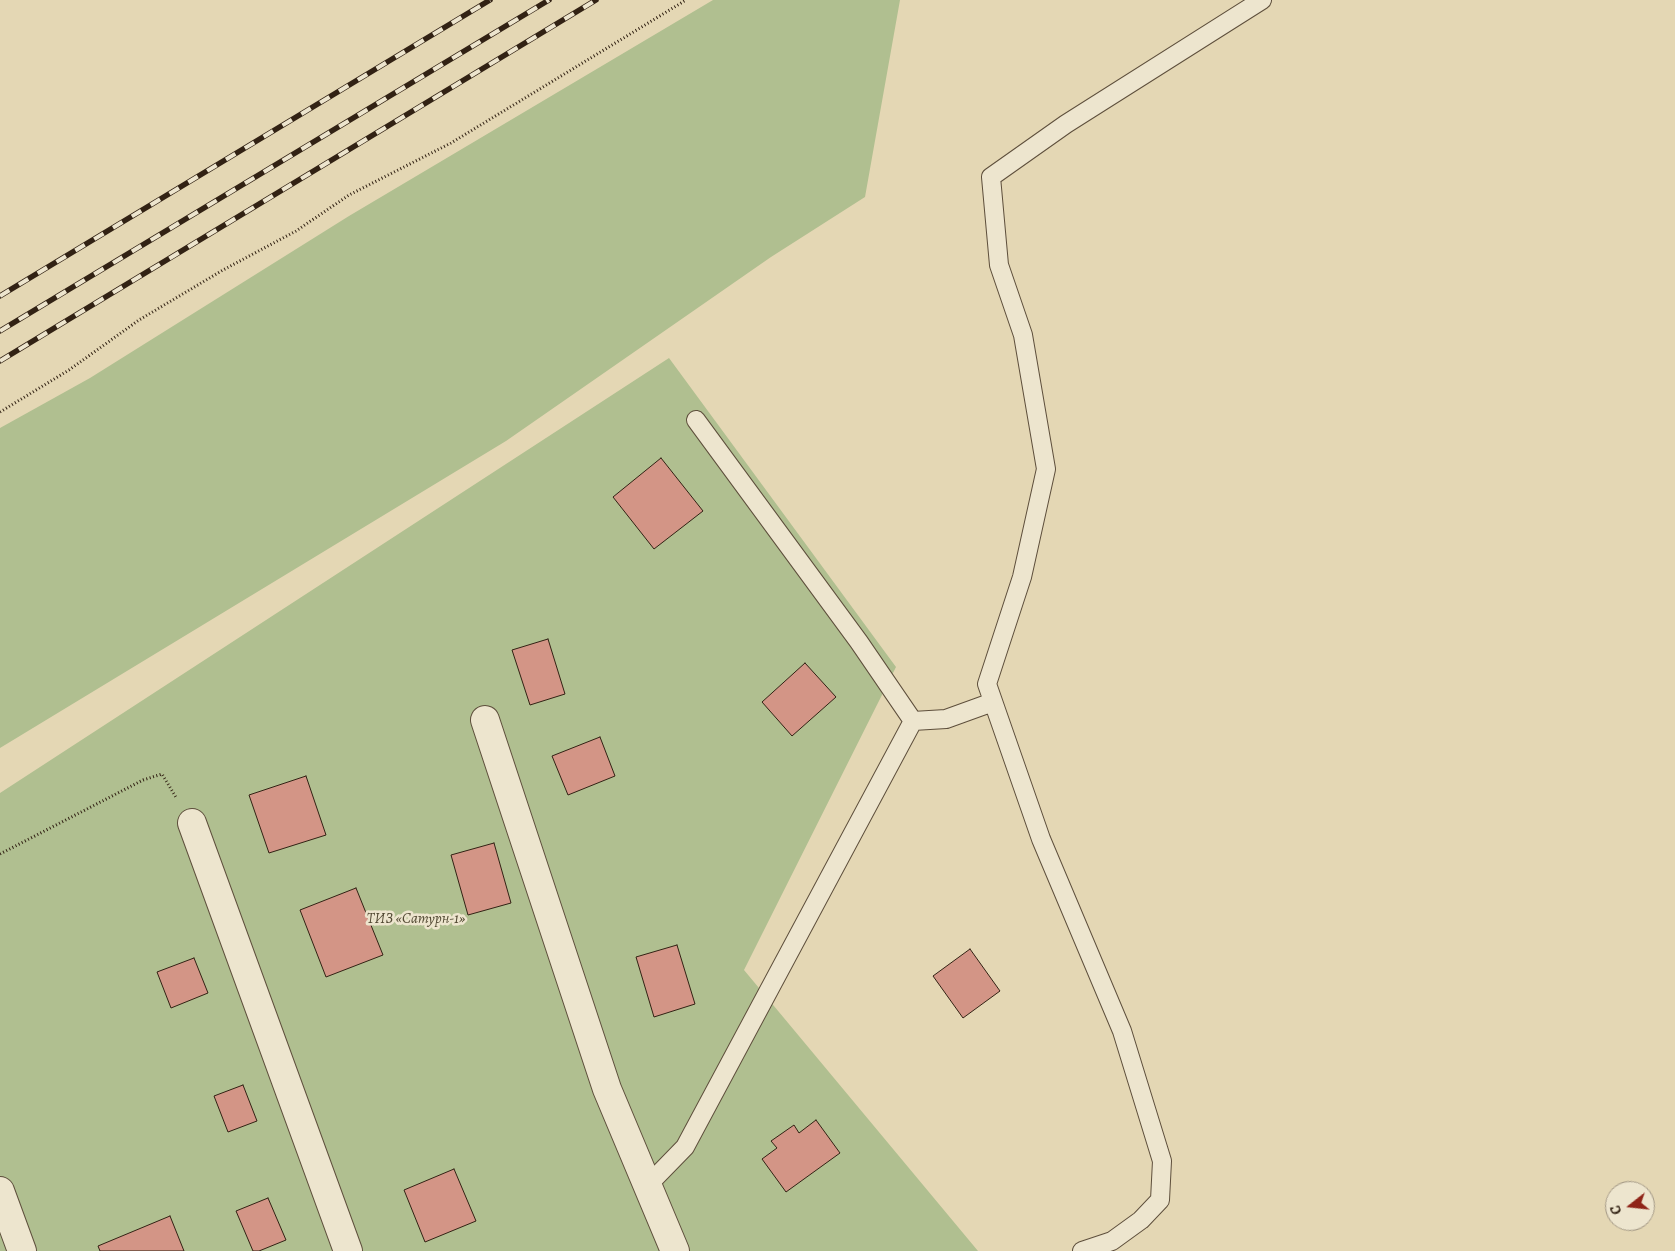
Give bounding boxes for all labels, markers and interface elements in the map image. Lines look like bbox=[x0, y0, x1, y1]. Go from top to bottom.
park label: ТИЗ «Сатурн-1» bbox=[367, 910, 465, 928]
north arrow bbox=[1605, 1181, 1655, 1231]
text: С bbox=[1606, 1203, 1626, 1217]

